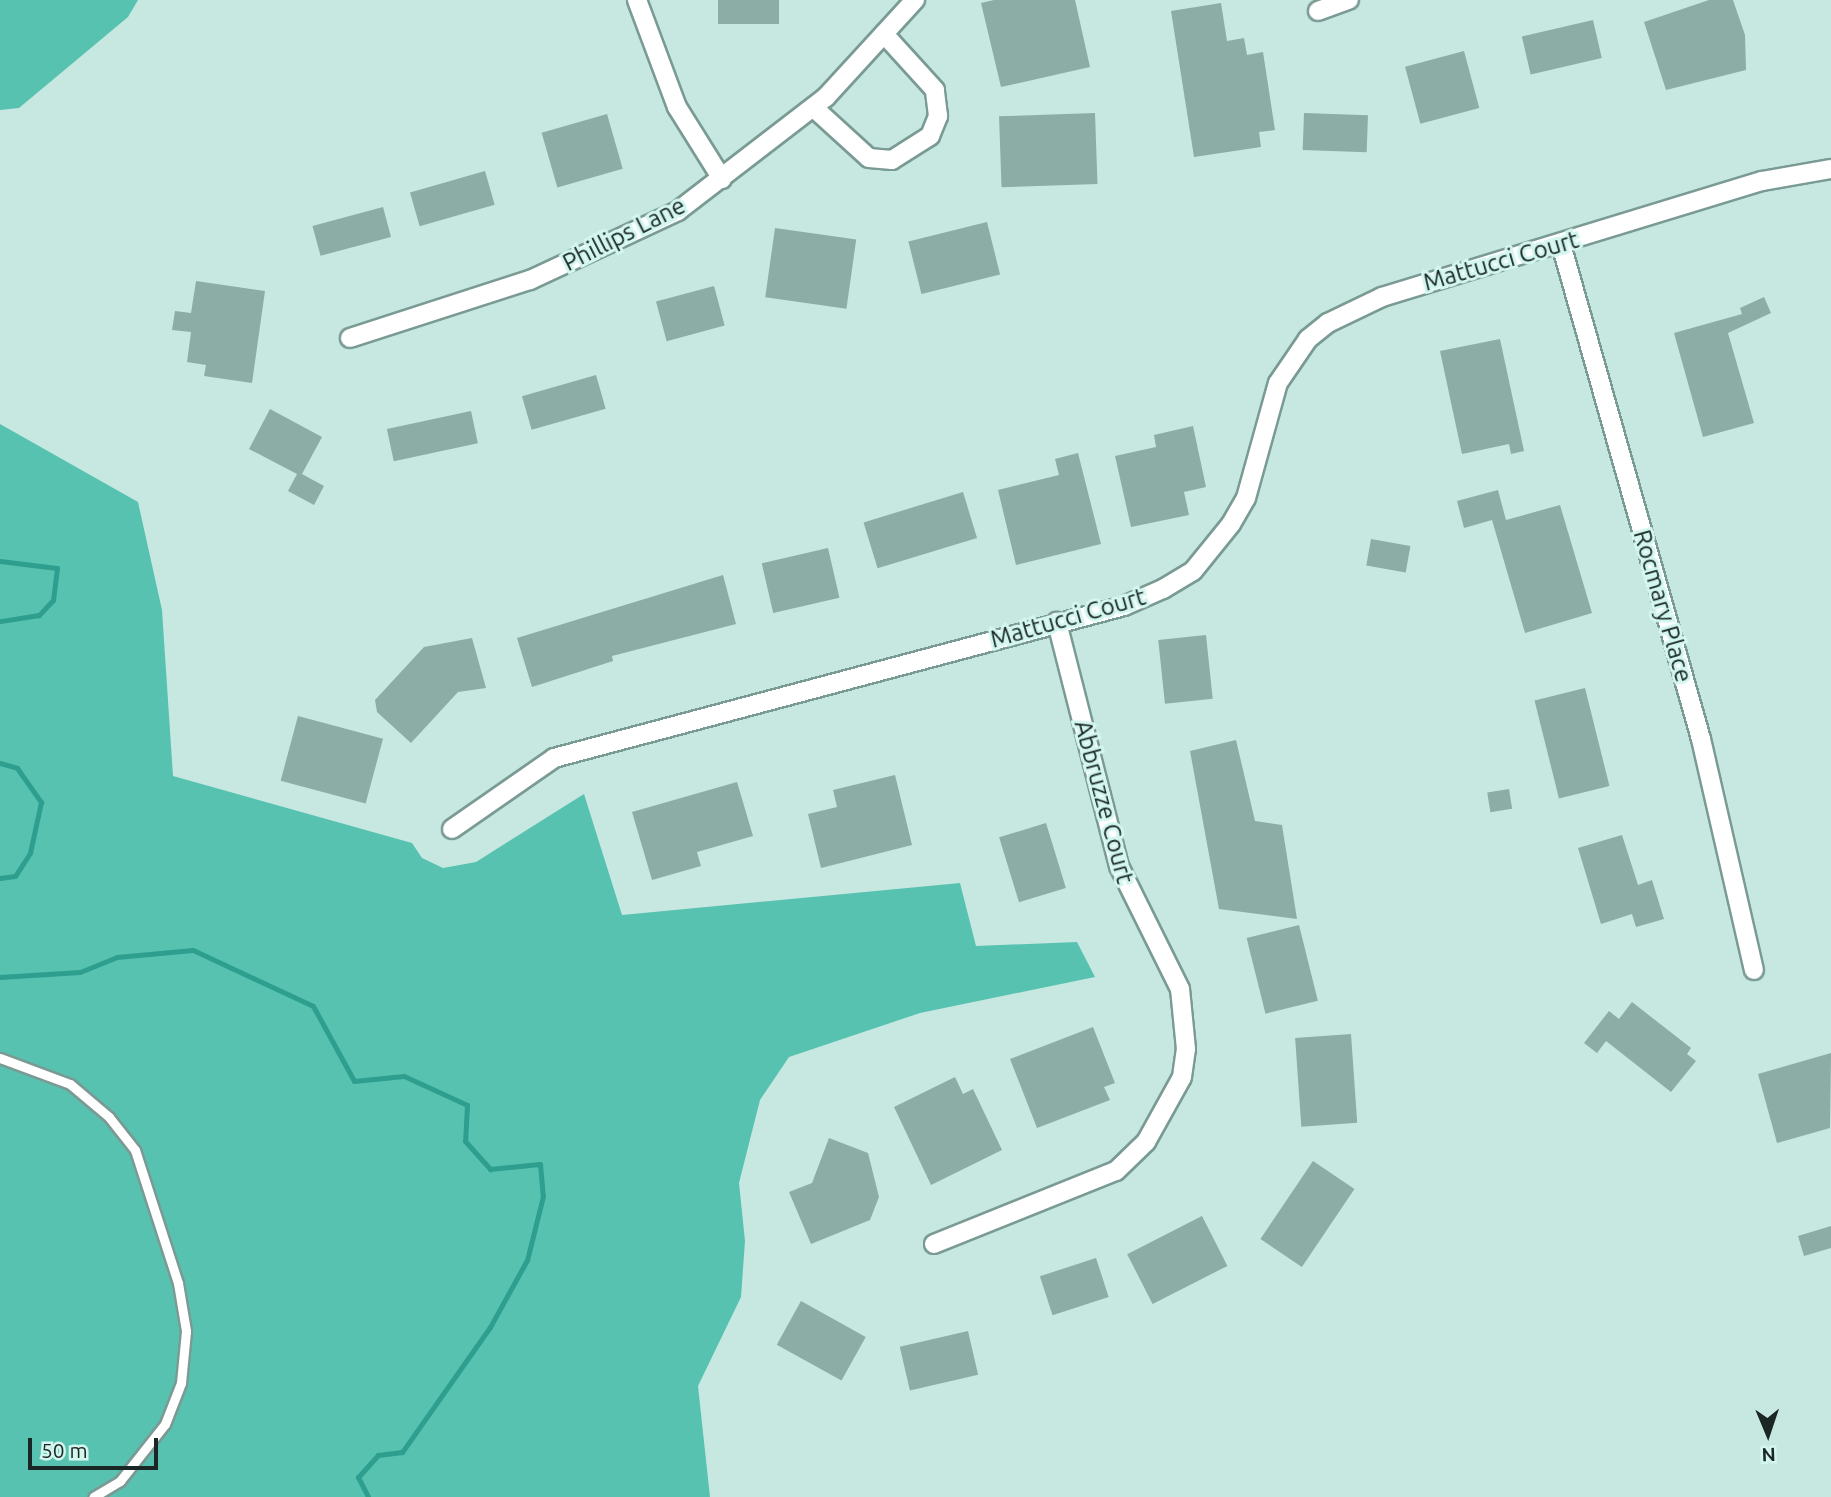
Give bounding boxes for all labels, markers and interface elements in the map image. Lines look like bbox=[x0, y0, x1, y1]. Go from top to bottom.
street label: Phillips Lane bbox=[558, 191, 690, 277]
street label: Mattucci Court bbox=[1420, 225, 1582, 297]
street label: Rocmary Place bbox=[1627, 526, 1699, 686]
street label: Mattucci Court bbox=[987, 582, 1149, 654]
street label: Abbruzze Court bbox=[1068, 717, 1140, 887]
north arrow bbox=[1733, 1399, 1803, 1469]
scale bar bbox=[32, 1424, 161, 1468]
text: 50 m bbox=[41, 1438, 88, 1462]
text: N bbox=[1761, 1444, 1776, 1466]

